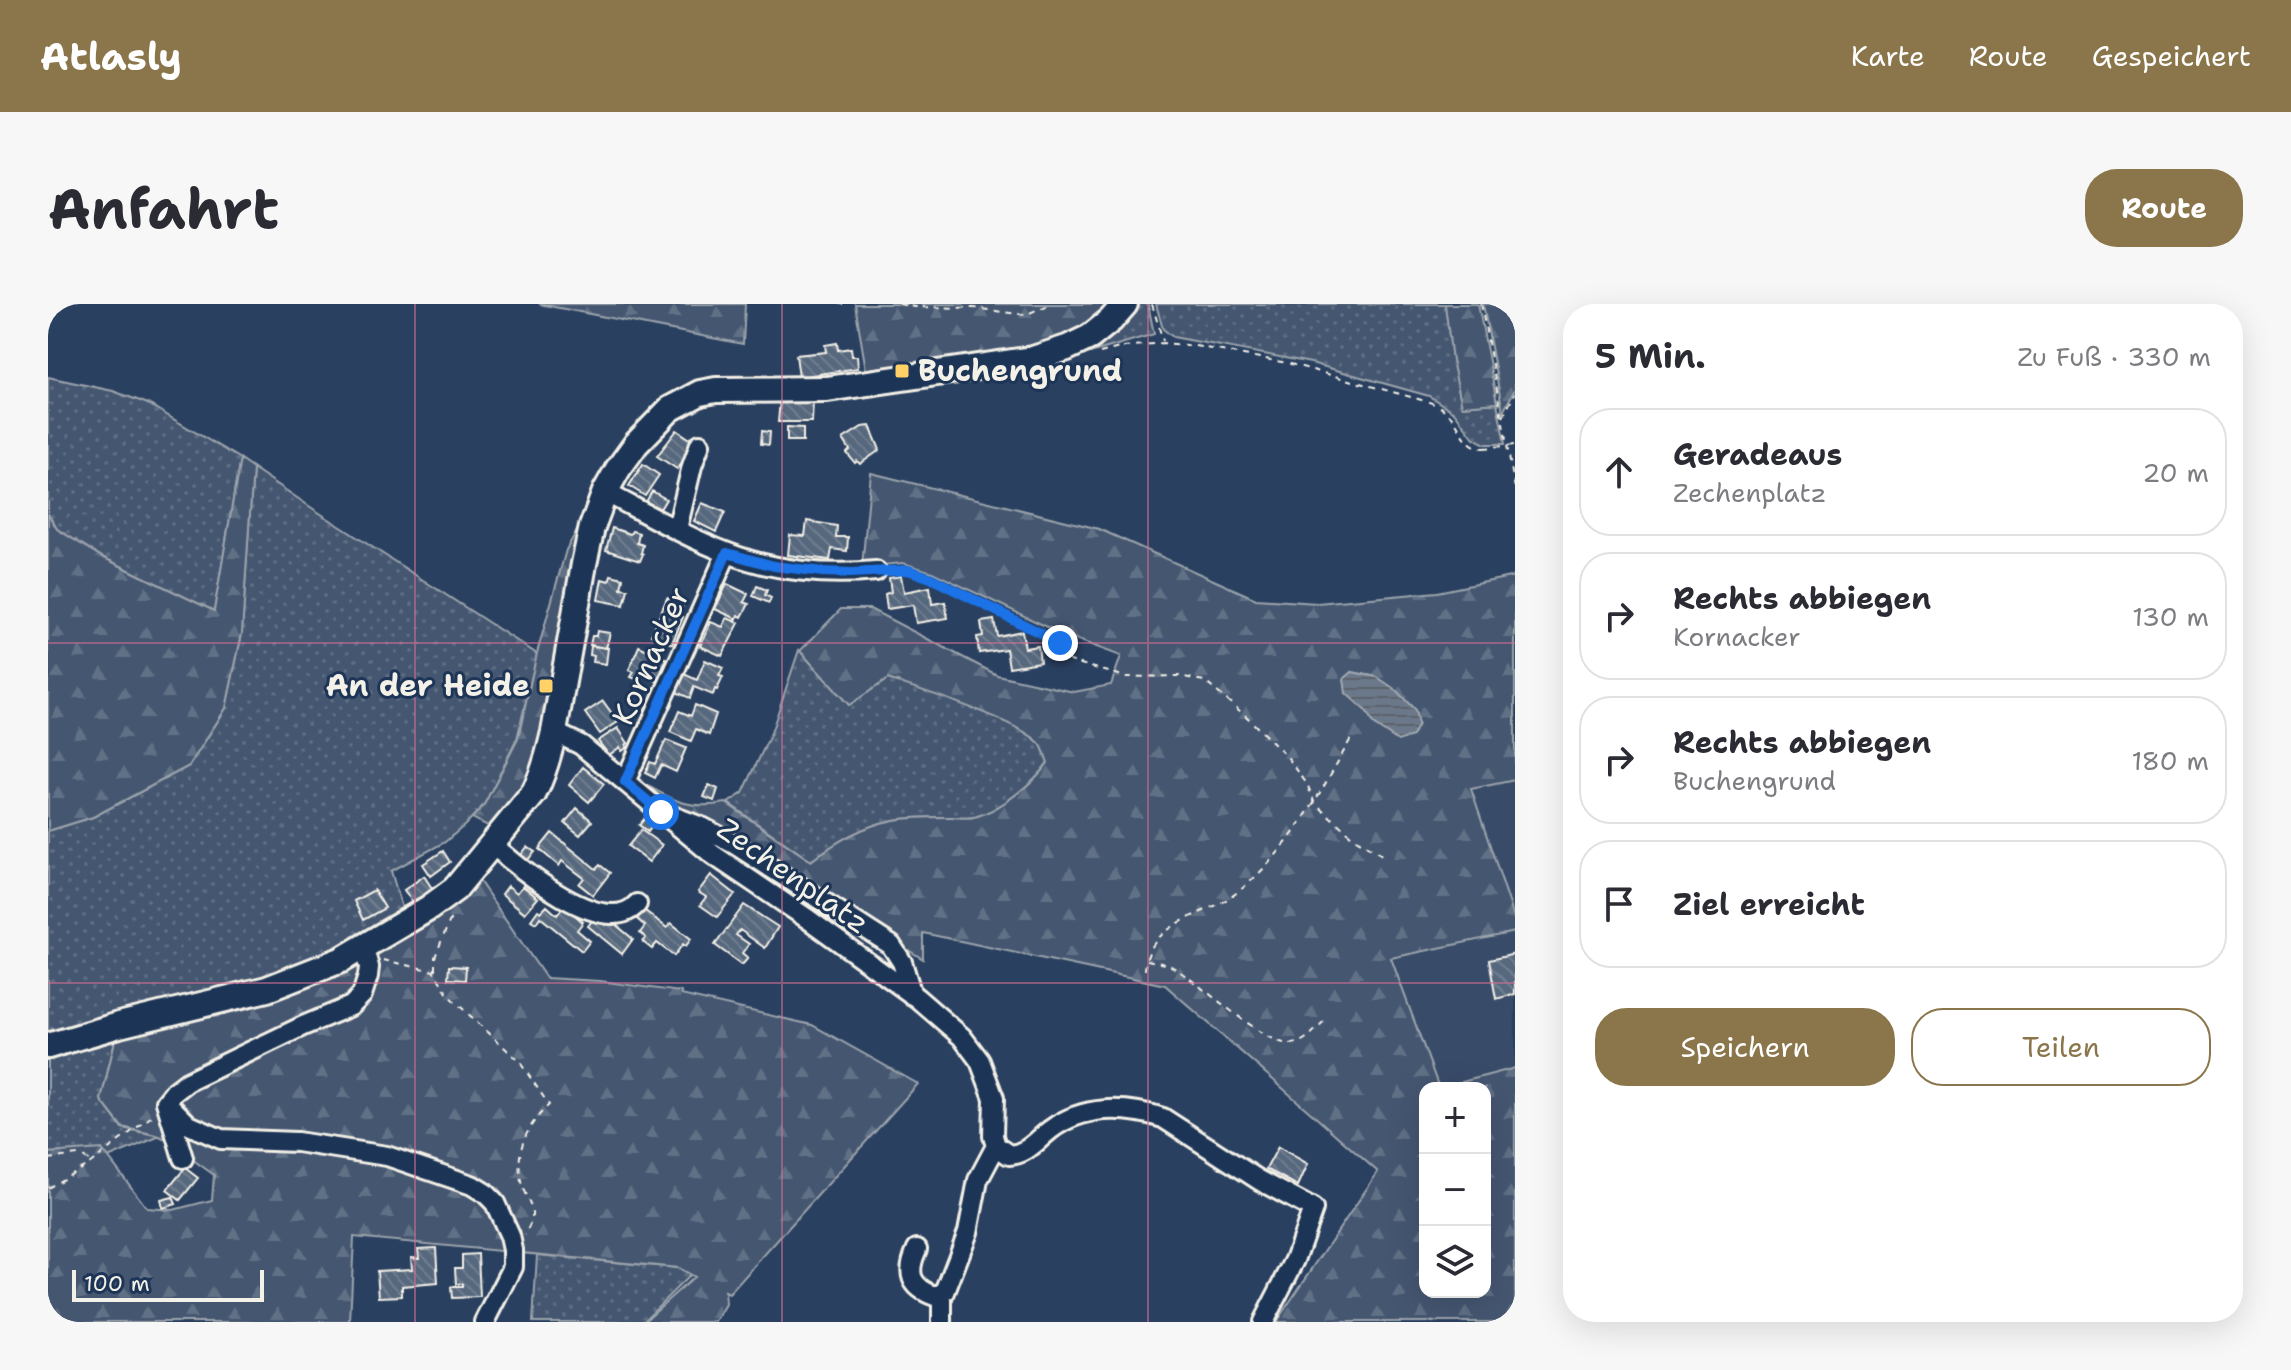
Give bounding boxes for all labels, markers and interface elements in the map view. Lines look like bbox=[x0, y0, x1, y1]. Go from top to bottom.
text: Atlasly bbox=[40, 31, 182, 82]
text: Karte bbox=[1851, 37, 1925, 75]
text: Route bbox=[1969, 37, 2048, 75]
text: Gespeichert bbox=[2092, 37, 2251, 75]
button: Route bbox=[2085, 169, 2243, 247]
text: Anfahrt bbox=[48, 171, 279, 246]
text: 5 Min. bbox=[1595, 333, 1706, 379]
text: Zu Fuß · 330 m bbox=[2017, 339, 2211, 374]
place label: Buchengrund bbox=[918, 350, 1123, 391]
marker: Buchengrund bbox=[893, 362, 911, 380]
text: Geradeaus bbox=[1673, 434, 1842, 475]
icon: ahead bbox=[1597, 450, 1641, 494]
text: 20 m bbox=[2142, 455, 2209, 490]
text: Zechenplatz bbox=[1673, 475, 1826, 510]
text: Rechts abbiegen bbox=[1673, 578, 1931, 619]
street label: Kornacker bbox=[602, 580, 699, 731]
icon: right bbox=[1597, 594, 1641, 638]
text: 130 m bbox=[2132, 599, 2209, 634]
text: Kornacker bbox=[1673, 619, 1800, 654]
route end bbox=[1042, 625, 1078, 661]
place label: An der Heide bbox=[326, 665, 530, 706]
marker: An der Heide bbox=[537, 677, 555, 695]
text: Rechts abbiegen bbox=[1673, 722, 1931, 763]
icon: right bbox=[1597, 738, 1641, 782]
text: 180 m bbox=[2131, 743, 2209, 778]
text: Buchengrund bbox=[1673, 763, 1836, 798]
route start bbox=[643, 794, 679, 830]
street label: Zechenplatz bbox=[709, 808, 877, 943]
icon: arrive bbox=[1597, 882, 1641, 926]
text: Ziel erreicht bbox=[1673, 884, 1865, 925]
button: Speichern bbox=[1595, 1008, 1895, 1086]
button: Teilen bbox=[1911, 1008, 2211, 1086]
map controls bbox=[1419, 1082, 1491, 1298]
button: + bbox=[1419, 1082, 1491, 1154]
button: − bbox=[1419, 1154, 1491, 1226]
button: layers bbox=[1419, 1226, 1491, 1298]
scale bar bbox=[72, 1266, 264, 1302]
text: 100 m bbox=[84, 1269, 150, 1298]

